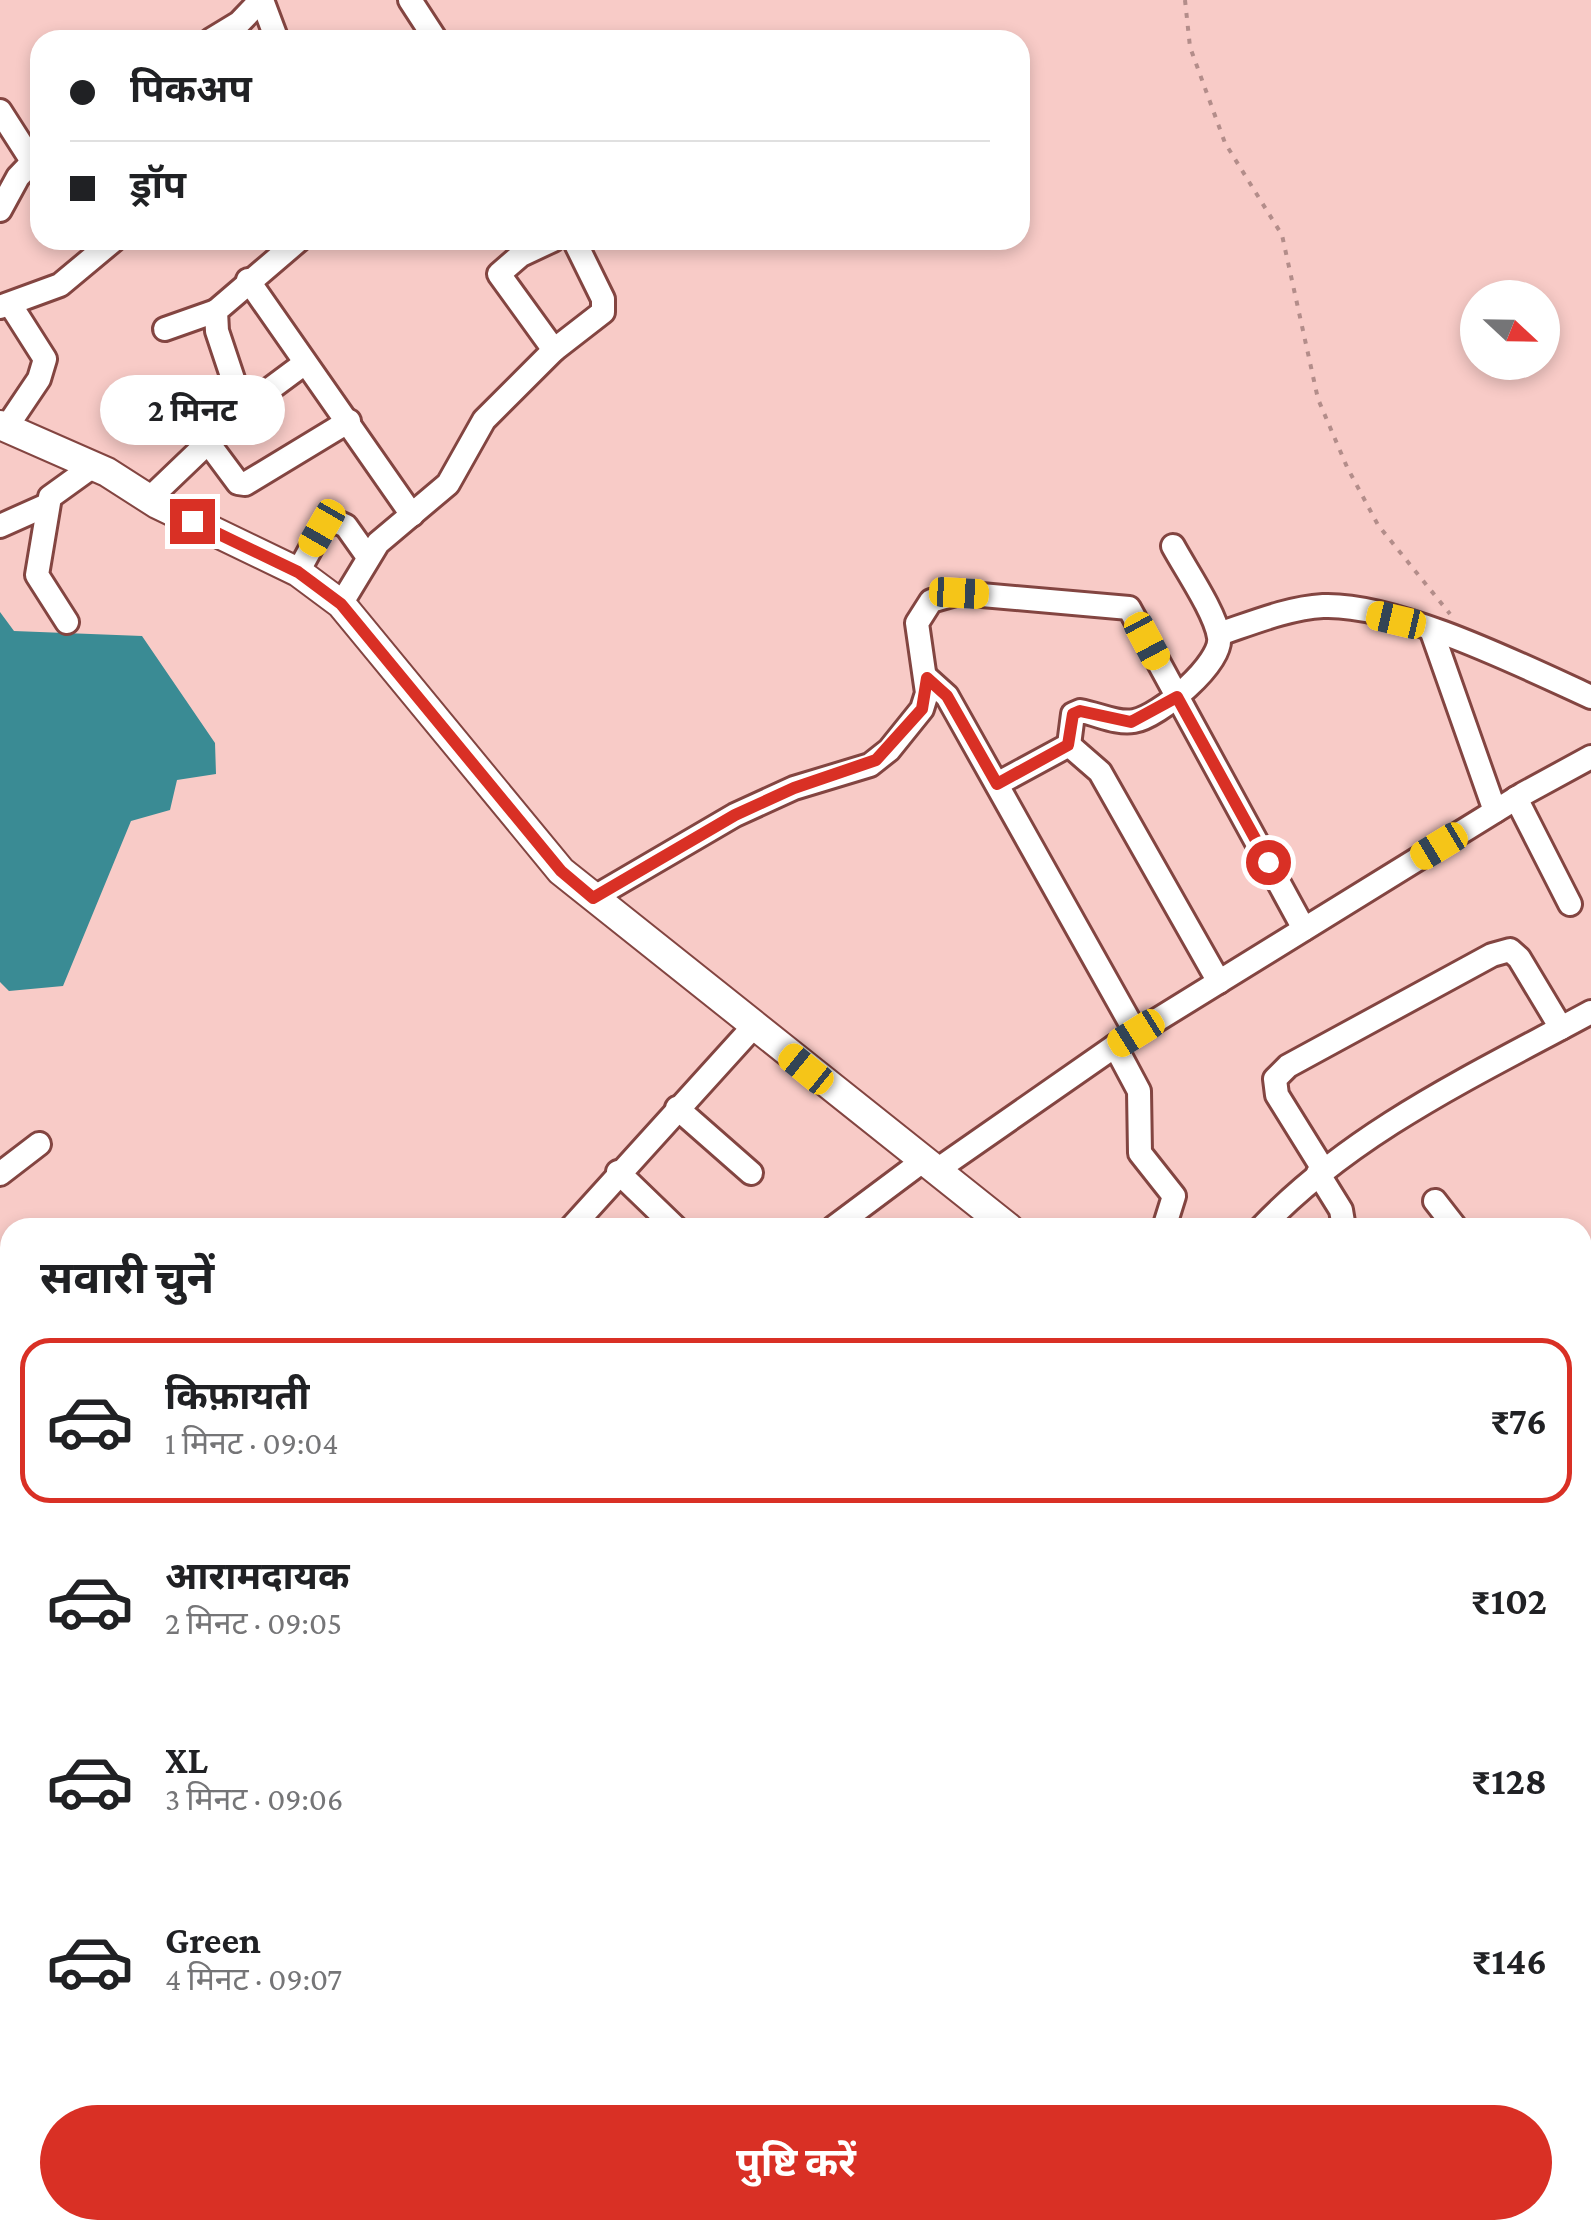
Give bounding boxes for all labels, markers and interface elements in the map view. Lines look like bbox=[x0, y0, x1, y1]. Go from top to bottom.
text: पिकअप bbox=[130, 68, 252, 110]
text: ड्रॉप bbox=[130, 164, 186, 206]
north arrow bbox=[1460, 280, 1560, 380]
map controls bbox=[1460, 280, 1560, 380]
callout: 2 मिनट bbox=[100, 376, 284, 446]
text: 2 मिनट bbox=[148, 392, 237, 428]
car bbox=[294, 495, 350, 561]
route end bbox=[170, 499, 215, 544]
car bbox=[928, 576, 990, 610]
car bbox=[1363, 599, 1429, 641]
car bbox=[1120, 607, 1174, 675]
car bbox=[1406, 818, 1472, 874]
route start bbox=[1246, 840, 1291, 885]
car bbox=[1103, 1004, 1169, 1062]
car bbox=[773, 1038, 839, 1100]
text: सवारी चुनें bbox=[40, 1253, 214, 1303]
text: किफ़ायती bbox=[165, 1375, 309, 1417]
icon: car bbox=[45, 1376, 135, 1466]
text: ₹76 bbox=[1490, 1400, 1547, 1442]
text: 1 मिनट · 09:04 bbox=[165, 1425, 339, 1461]
text: आरामदायक bbox=[165, 1555, 349, 1597]
icon: car bbox=[45, 1556, 135, 1646]
text: ₹102 bbox=[1471, 1580, 1547, 1622]
text: 2 मिनट · 09:05 bbox=[165, 1605, 342, 1641]
icon: car bbox=[45, 1736, 135, 1826]
text: XL bbox=[165, 1739, 208, 1781]
text: ₹128 bbox=[1471, 1760, 1547, 1802]
text: 3 मिनट · 09:06 bbox=[165, 1781, 343, 1817]
icon: car bbox=[45, 1916, 135, 2006]
text: Green bbox=[165, 1919, 261, 1961]
text: ₹146 bbox=[1472, 1940, 1547, 1982]
text: 4 मिनट · 09:07 bbox=[165, 1961, 342, 1997]
button: पुष्टि करें bbox=[40, 2105, 1552, 2220]

